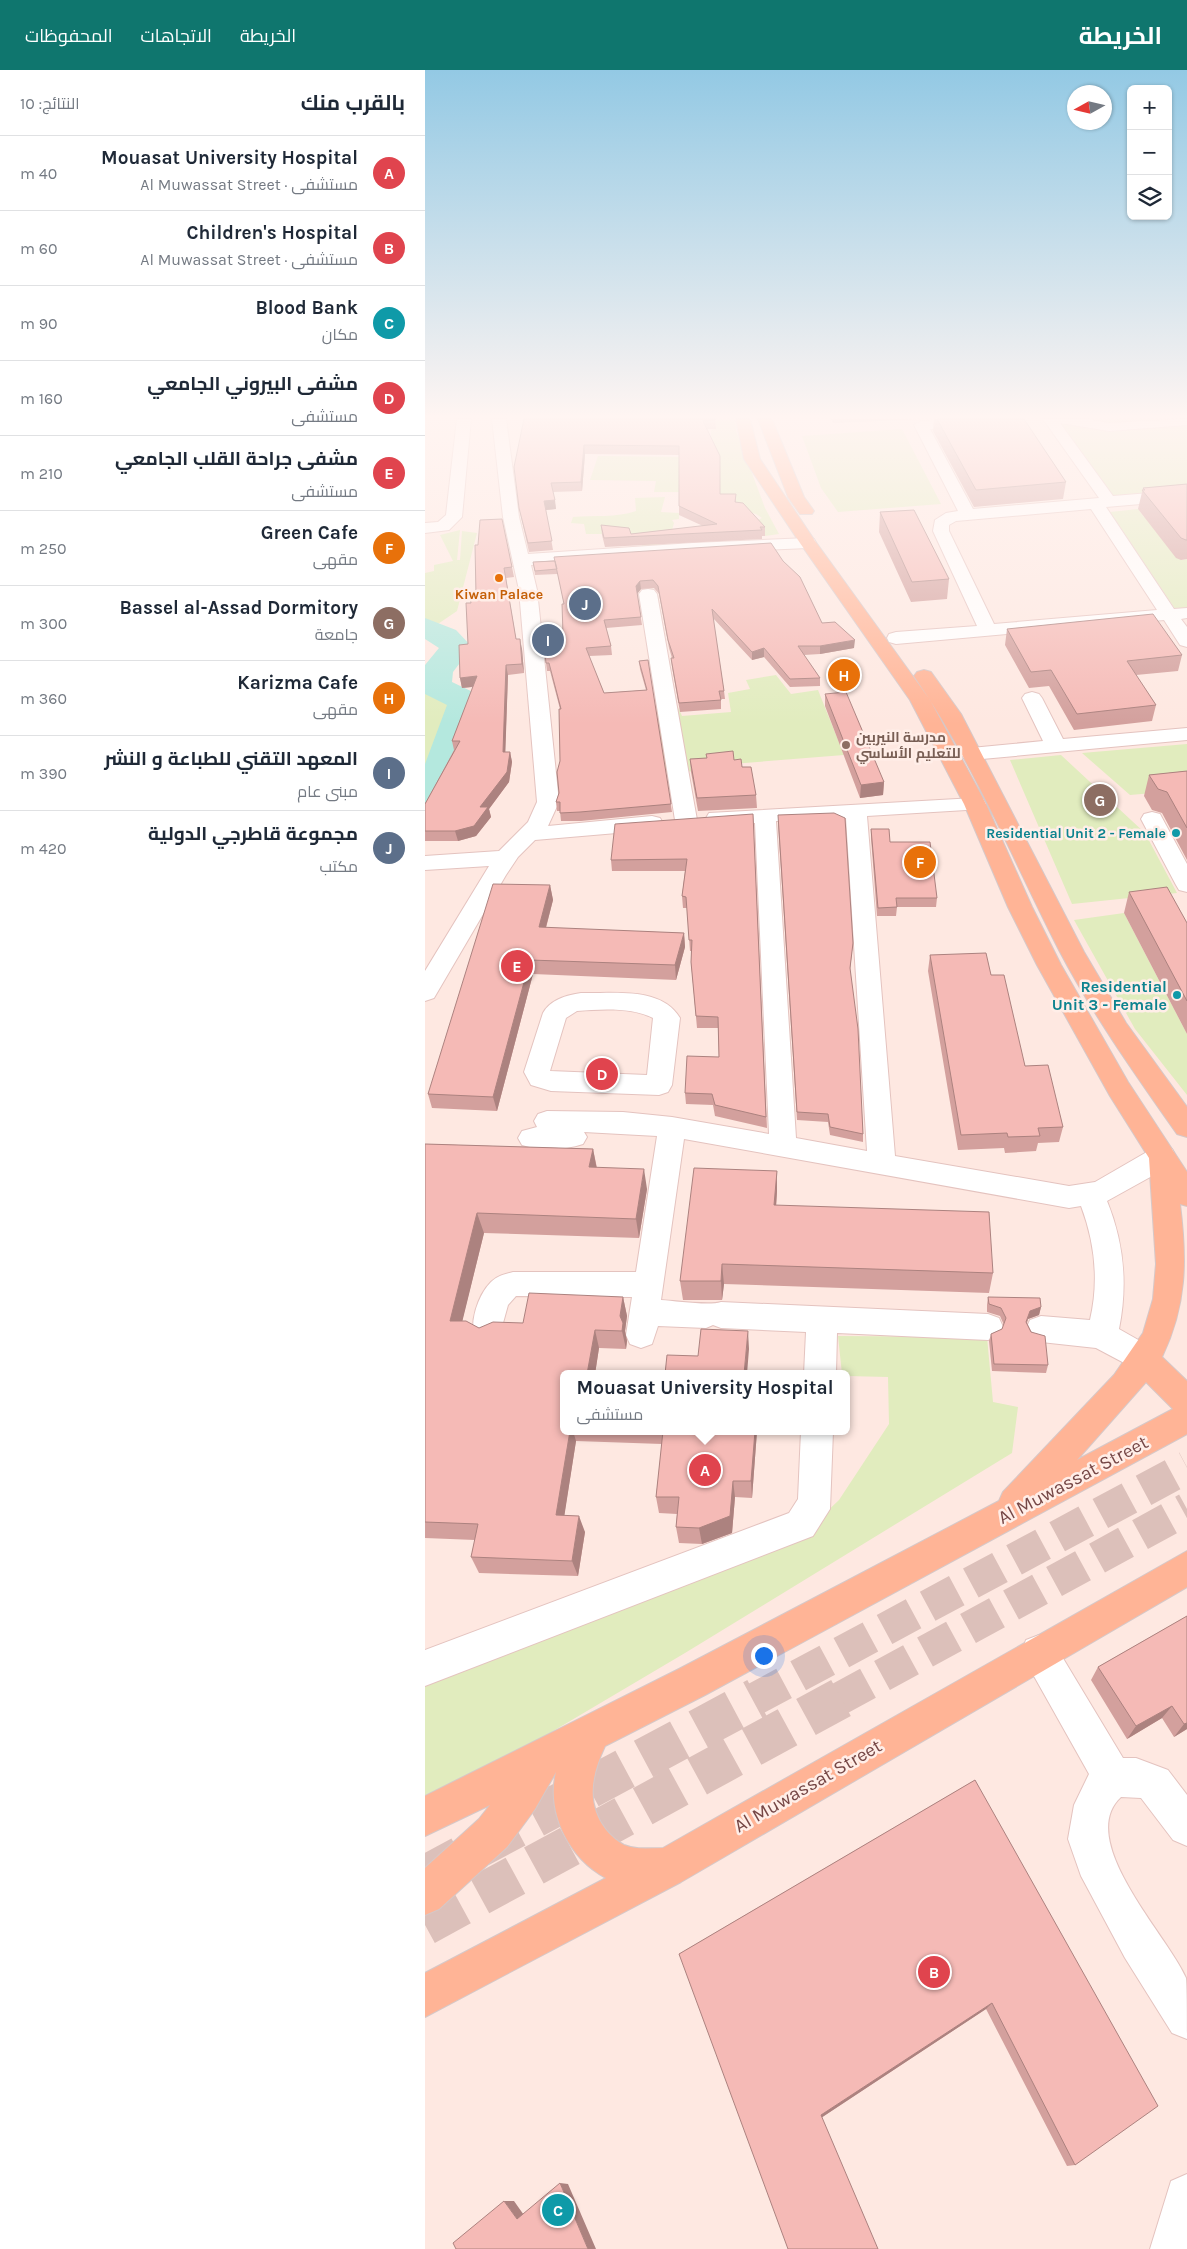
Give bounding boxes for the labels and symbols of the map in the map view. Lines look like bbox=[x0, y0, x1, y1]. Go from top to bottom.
north arrow bbox=[1067, 85, 1112, 130]
marker: Kiwan Palace bbox=[493, 572, 505, 584]
pin: J bbox=[569, 585, 601, 623]
place label: Kiwan Palace bbox=[455, 586, 543, 603]
pin: I bbox=[532, 621, 564, 659]
pin: H bbox=[828, 656, 860, 694]
place label: مدرسة النيربين للتعليم الأساسي bbox=[856, 729, 961, 764]
marker: مدرسة النيربين للتعليم الأساسي bbox=[840, 739, 852, 751]
pin: G bbox=[1084, 781, 1116, 819]
place label: Residential Unit 2 - Female bbox=[986, 825, 1166, 842]
marker: Residential Unit 2 - Female bbox=[1170, 827, 1182, 839]
pin: F bbox=[904, 843, 936, 881]
pin: E bbox=[501, 947, 533, 985]
place label: Residential Unit 3 - Female bbox=[1052, 977, 1167, 1014]
marker: Residential Unit 3 - Female bbox=[1171, 989, 1183, 1001]
pin: D bbox=[586, 1055, 618, 1093]
street label: Al Muwassat Street bbox=[994, 1431, 1152, 1529]
pin: A bbox=[689, 1451, 721, 1489]
your location bbox=[751, 1643, 777, 1669]
street label: Al Muwassat Street bbox=[730, 1735, 886, 1837]
pin: B bbox=[918, 1953, 950, 1991]
pin: C bbox=[542, 2191, 574, 2229]

